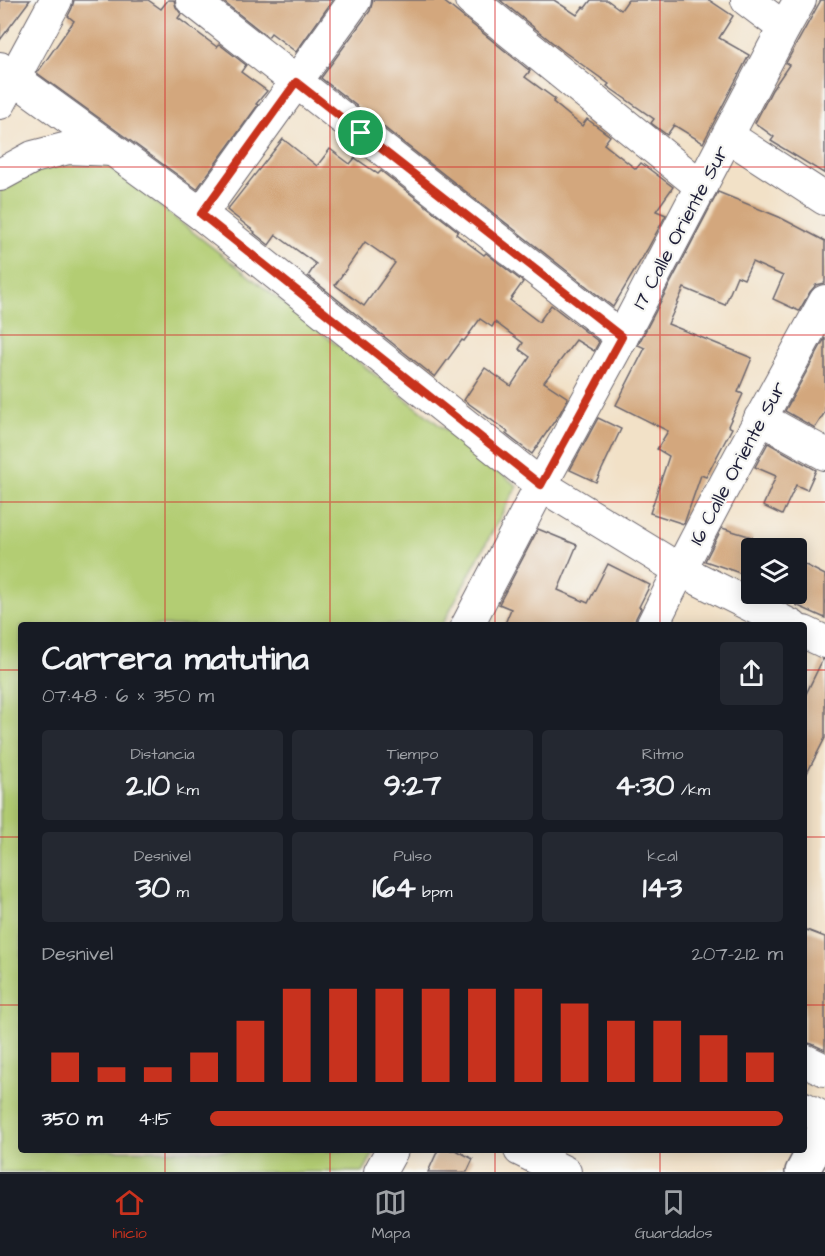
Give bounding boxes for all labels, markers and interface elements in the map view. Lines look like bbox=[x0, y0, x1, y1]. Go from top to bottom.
pin bbox=[335, 107, 386, 158]
icon: arrive bbox=[344, 116, 377, 149]
street label: 17 Calle Oriente Sur bbox=[626, 141, 736, 314]
street label: 16 Calle Oriente Sur bbox=[683, 377, 793, 550]
map controls bbox=[741, 538, 807, 604]
button: layers bbox=[741, 538, 807, 604]
text: Carrera matutina bbox=[42, 636, 309, 682]
button: share bbox=[720, 642, 783, 705]
text: 07:48 · 6 × 350 m bbox=[42, 682, 214, 710]
text: Distancia bbox=[130, 743, 195, 765]
text: Tiempo bbox=[387, 743, 438, 765]
text: Ritmo bbox=[642, 743, 683, 765]
text: 2.10 bbox=[126, 765, 170, 807]
text: 9:27 bbox=[384, 765, 441, 807]
text: 4:30 bbox=[615, 765, 674, 807]
text: km bbox=[170, 779, 199, 801]
text: /km bbox=[674, 779, 710, 801]
text: Desnivel bbox=[134, 845, 191, 867]
text: Pulso bbox=[394, 845, 431, 867]
text: kcal bbox=[647, 845, 678, 867]
text: 30 bbox=[136, 867, 170, 909]
text: 164 bbox=[373, 867, 416, 909]
text: 143 bbox=[643, 867, 682, 909]
text: m bbox=[170, 881, 189, 903]
text: bpm bbox=[416, 881, 452, 903]
text: Desnivel bbox=[42, 940, 113, 968]
text: 207–212 m bbox=[691, 940, 783, 968]
text: 350 m bbox=[42, 1105, 103, 1133]
text: 4:15 bbox=[138, 1105, 172, 1133]
tab: Inicio bbox=[112, 1186, 147, 1244]
tab: Mapa bbox=[372, 1186, 410, 1244]
tab: Guardados bbox=[635, 1186, 713, 1244]

